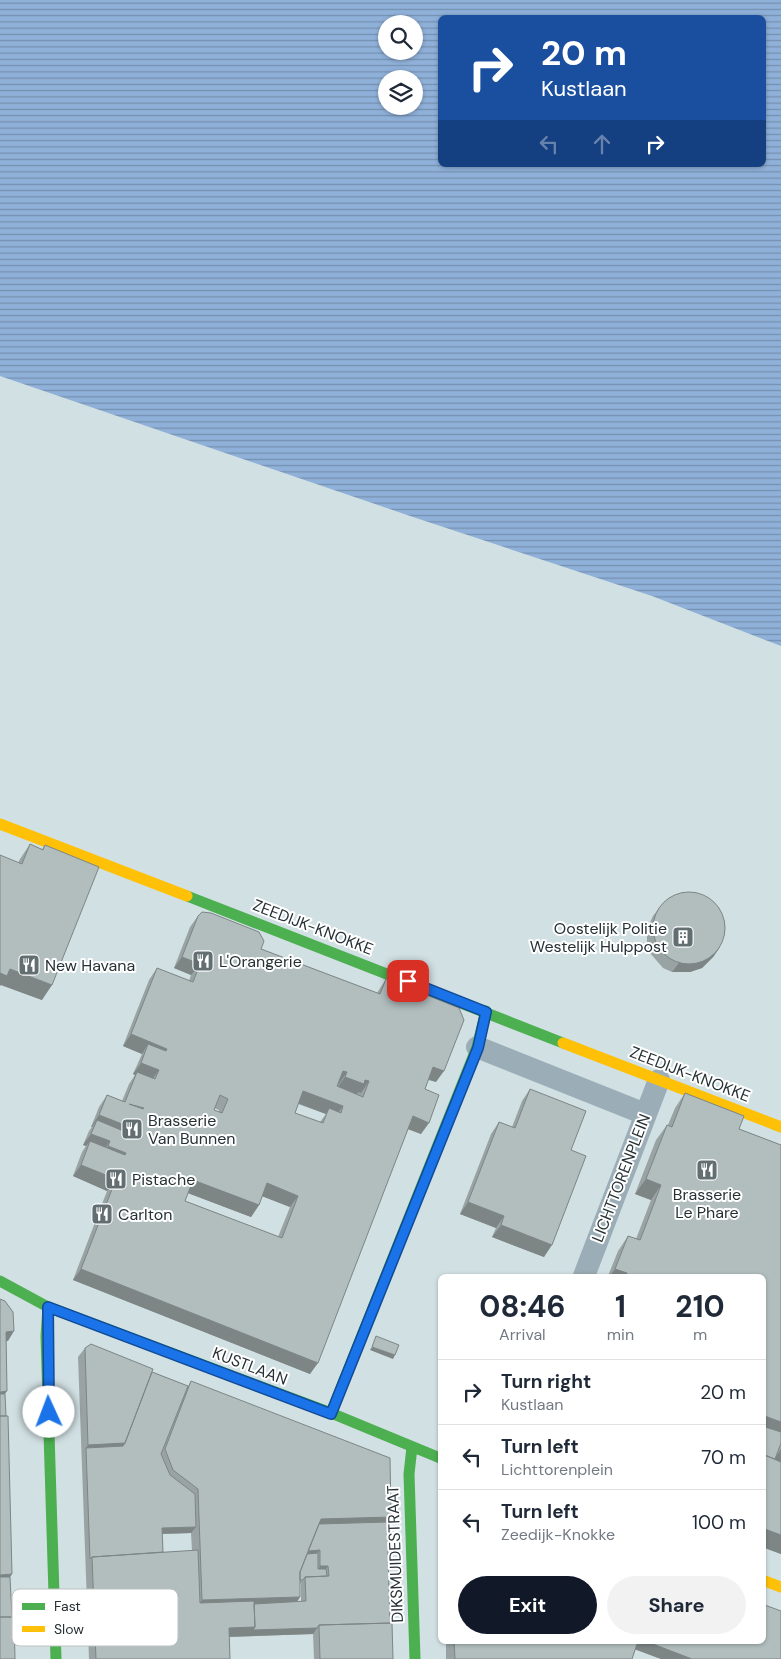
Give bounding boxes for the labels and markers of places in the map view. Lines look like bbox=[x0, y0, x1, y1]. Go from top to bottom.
place label: Oostelijk Politie Westelijk Hulppost bbox=[530, 918, 667, 957]
building icon: Oostelijk Politie Westelijk Hulppost bbox=[671, 925, 695, 949]
restaurant icon: L'Orangerie bbox=[191, 949, 215, 973]
place label: L'Orangerie bbox=[219, 951, 302, 972]
restaurant icon: New Havana bbox=[17, 953, 41, 977]
place label: New Havana bbox=[45, 955, 135, 976]
pin bbox=[387, 960, 429, 1002]
place label: Brasserie Van Bunnen bbox=[148, 1110, 235, 1149]
restaurant icon: Brasserie Van Bunnen bbox=[120, 1117, 144, 1141]
restaurant icon: Brasserie Le Phare bbox=[695, 1158, 719, 1182]
restaurant icon: Pistache bbox=[104, 1167, 128, 1191]
place label: Pistache bbox=[132, 1169, 195, 1190]
place label: Brasserie Le Phare bbox=[673, 1184, 741, 1223]
restaurant icon: Carlton bbox=[90, 1202, 114, 1226]
place label: Carlton bbox=[118, 1204, 172, 1225]

